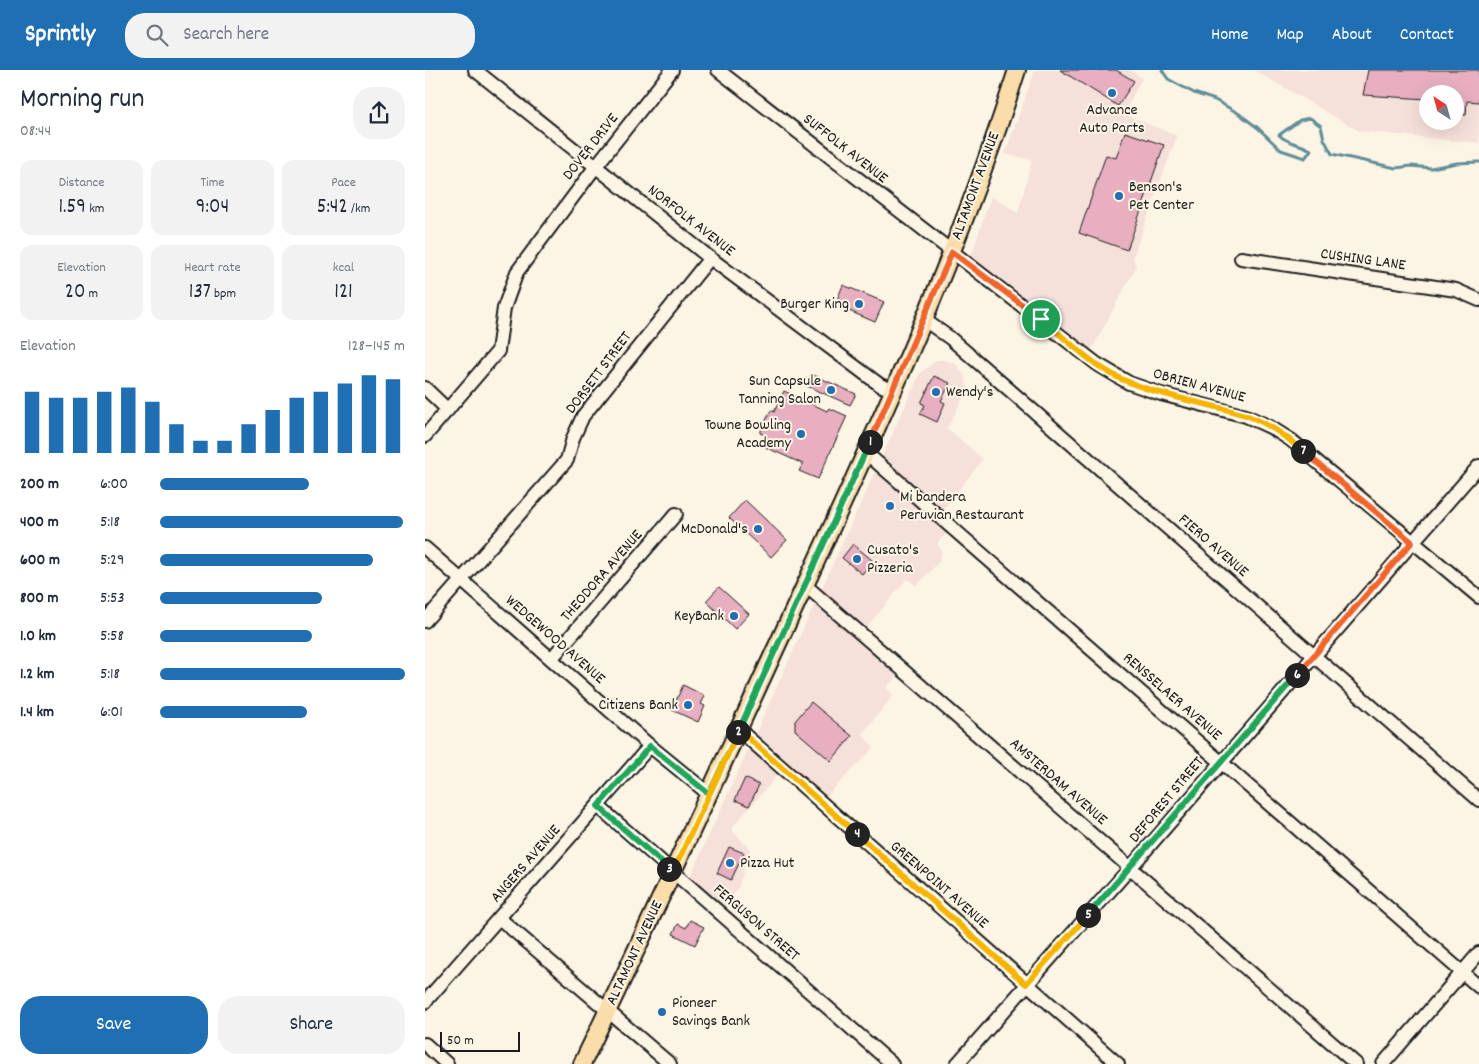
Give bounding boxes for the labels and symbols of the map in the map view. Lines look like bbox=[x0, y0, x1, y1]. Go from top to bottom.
north arrow bbox=[1419, 85, 1464, 130]
marker: Advance Auto Parts bbox=[1106, 87, 1118, 99]
place label: Advance Auto Parts bbox=[1079, 99, 1145, 140]
street label: DOVER DRIVE bbox=[557, 108, 625, 186]
street label: SUFFOLK AVENUE bbox=[798, 108, 893, 190]
street label: ALTAMONT AVENUE bbox=[946, 128, 1006, 243]
place label: Benson's Pet Center bbox=[1129, 176, 1194, 217]
street label: NORFOLK AVENUE bbox=[642, 179, 740, 263]
marker: Benson's Pet Center bbox=[1113, 190, 1125, 202]
street label: CUSHING LANE bbox=[1319, 243, 1408, 277]
place label: Burger King bbox=[780, 293, 849, 316]
marker: Burger King bbox=[853, 298, 865, 310]
pin bbox=[1020, 298, 1062, 340]
street label: DORSETT STREET bbox=[560, 326, 638, 419]
street label: OBRIEN AVENUE bbox=[1150, 363, 1249, 410]
place label: Sun Capsule Tanning Salon bbox=[738, 370, 821, 411]
place label: Wendy's bbox=[946, 381, 994, 404]
marker: Sun Capsule Tanning Salon bbox=[825, 384, 837, 396]
marker: Wendy's bbox=[930, 386, 942, 398]
place label: Towne Bowling Academy bbox=[704, 414, 792, 455]
marker: Towne Bowling Academy bbox=[795, 428, 807, 440]
pin: 1 bbox=[857, 430, 883, 454]
pin: 7 bbox=[1291, 438, 1315, 464]
place label: Mi bandera Peruvian Restaurant bbox=[900, 486, 1024, 527]
marker: Mi bandera Peruvian Restaurant bbox=[884, 500, 896, 512]
street label: FIERO AVENUE bbox=[1173, 509, 1254, 584]
place label: McDonald's bbox=[681, 518, 748, 541]
marker: McDonald's bbox=[752, 523, 764, 535]
street label: THEODORA AVENUE bbox=[556, 524, 649, 627]
place label: Cusato's Pizzeria bbox=[867, 539, 919, 580]
marker: Cusato's Pizzeria bbox=[851, 553, 863, 565]
street label: WEDGEWOOD AVENUE bbox=[500, 590, 611, 691]
place label: KeyBank bbox=[674, 605, 724, 628]
marker: KeyBank bbox=[728, 610, 740, 622]
street label: RENSSELAER AVENUE bbox=[1117, 647, 1227, 747]
pin: 6 bbox=[1285, 662, 1309, 688]
place label: Citizens Bank bbox=[598, 694, 678, 717]
marker: Citizens Bank bbox=[682, 699, 694, 711]
pin: 2 bbox=[725, 720, 751, 744]
street label: AMSTERDAM AVENUE bbox=[1004, 733, 1113, 832]
street label: DEFOREST STREET bbox=[1124, 751, 1210, 848]
street label: ANGERS AVENUE bbox=[485, 819, 567, 908]
pin: 4 bbox=[845, 822, 869, 846]
street label: GREENPOINT AVENUE bbox=[885, 836, 994, 935]
place label: Pizza Hut bbox=[740, 852, 795, 875]
pin: 3 bbox=[657, 856, 681, 882]
marker: Pizza Hut bbox=[724, 857, 736, 869]
street label: FERGUSON STREET bbox=[708, 879, 805, 967]
street label: ALTAMONT AVENUE bbox=[601, 896, 670, 1009]
pin: 5 bbox=[1075, 902, 1101, 928]
place label: Pioneer Savings Bank bbox=[672, 992, 750, 1033]
marker: Pioneer Savings Bank bbox=[656, 1006, 668, 1018]
scale bar bbox=[440, 1029, 520, 1052]

